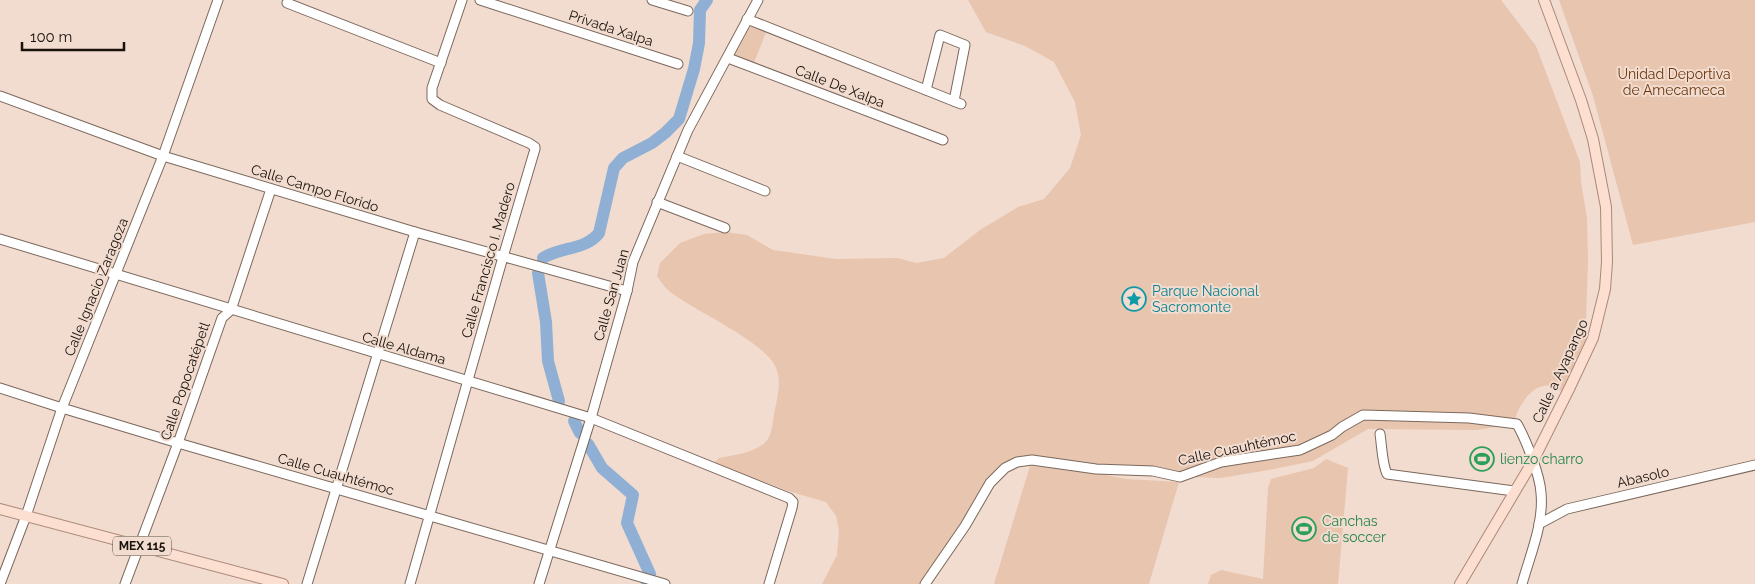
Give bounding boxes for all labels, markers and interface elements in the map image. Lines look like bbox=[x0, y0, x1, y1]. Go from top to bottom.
street label: Privada Xalpa bbox=[567, 7, 655, 49]
scale bar bbox=[22, 20, 125, 52]
text: 100 m bbox=[30, 28, 72, 46]
street label: Calle De Xalpa bbox=[793, 62, 887, 110]
park label: Unidad Deportiva de Amecameca bbox=[1617, 66, 1731, 98]
street label: Calle Campo Florido bbox=[249, 161, 381, 215]
street label: Calle Francisco I. Madero bbox=[458, 180, 518, 340]
street label: Calle Ignacio Zaragoza bbox=[61, 216, 131, 358]
street label: Calle San Juan bbox=[590, 247, 632, 343]
place label: Parque Nacional Sacromonte bbox=[1152, 283, 1259, 315]
place icon: Parque Nacional Sacromonte bbox=[1121, 286, 1147, 312]
street label: Calle a Ayapango bbox=[1529, 316, 1591, 426]
street label: Calle Popocatépetl bbox=[157, 320, 213, 442]
street label: Calle Aldama bbox=[360, 328, 448, 368]
street label: Calle Cuauhtémoc bbox=[1177, 428, 1298, 468]
sports icon: lienzo charro bbox=[1469, 446, 1495, 472]
street label: Calle Cuauhtémoc bbox=[276, 450, 396, 498]
place label: lienzo charro bbox=[1500, 451, 1583, 467]
street label: Abasolo bbox=[1615, 463, 1671, 491]
place label: Canchas de soccer bbox=[1322, 513, 1386, 545]
sports icon: Canchas de soccer bbox=[1291, 516, 1317, 542]
road number: MEX 115 bbox=[113, 536, 171, 556]

